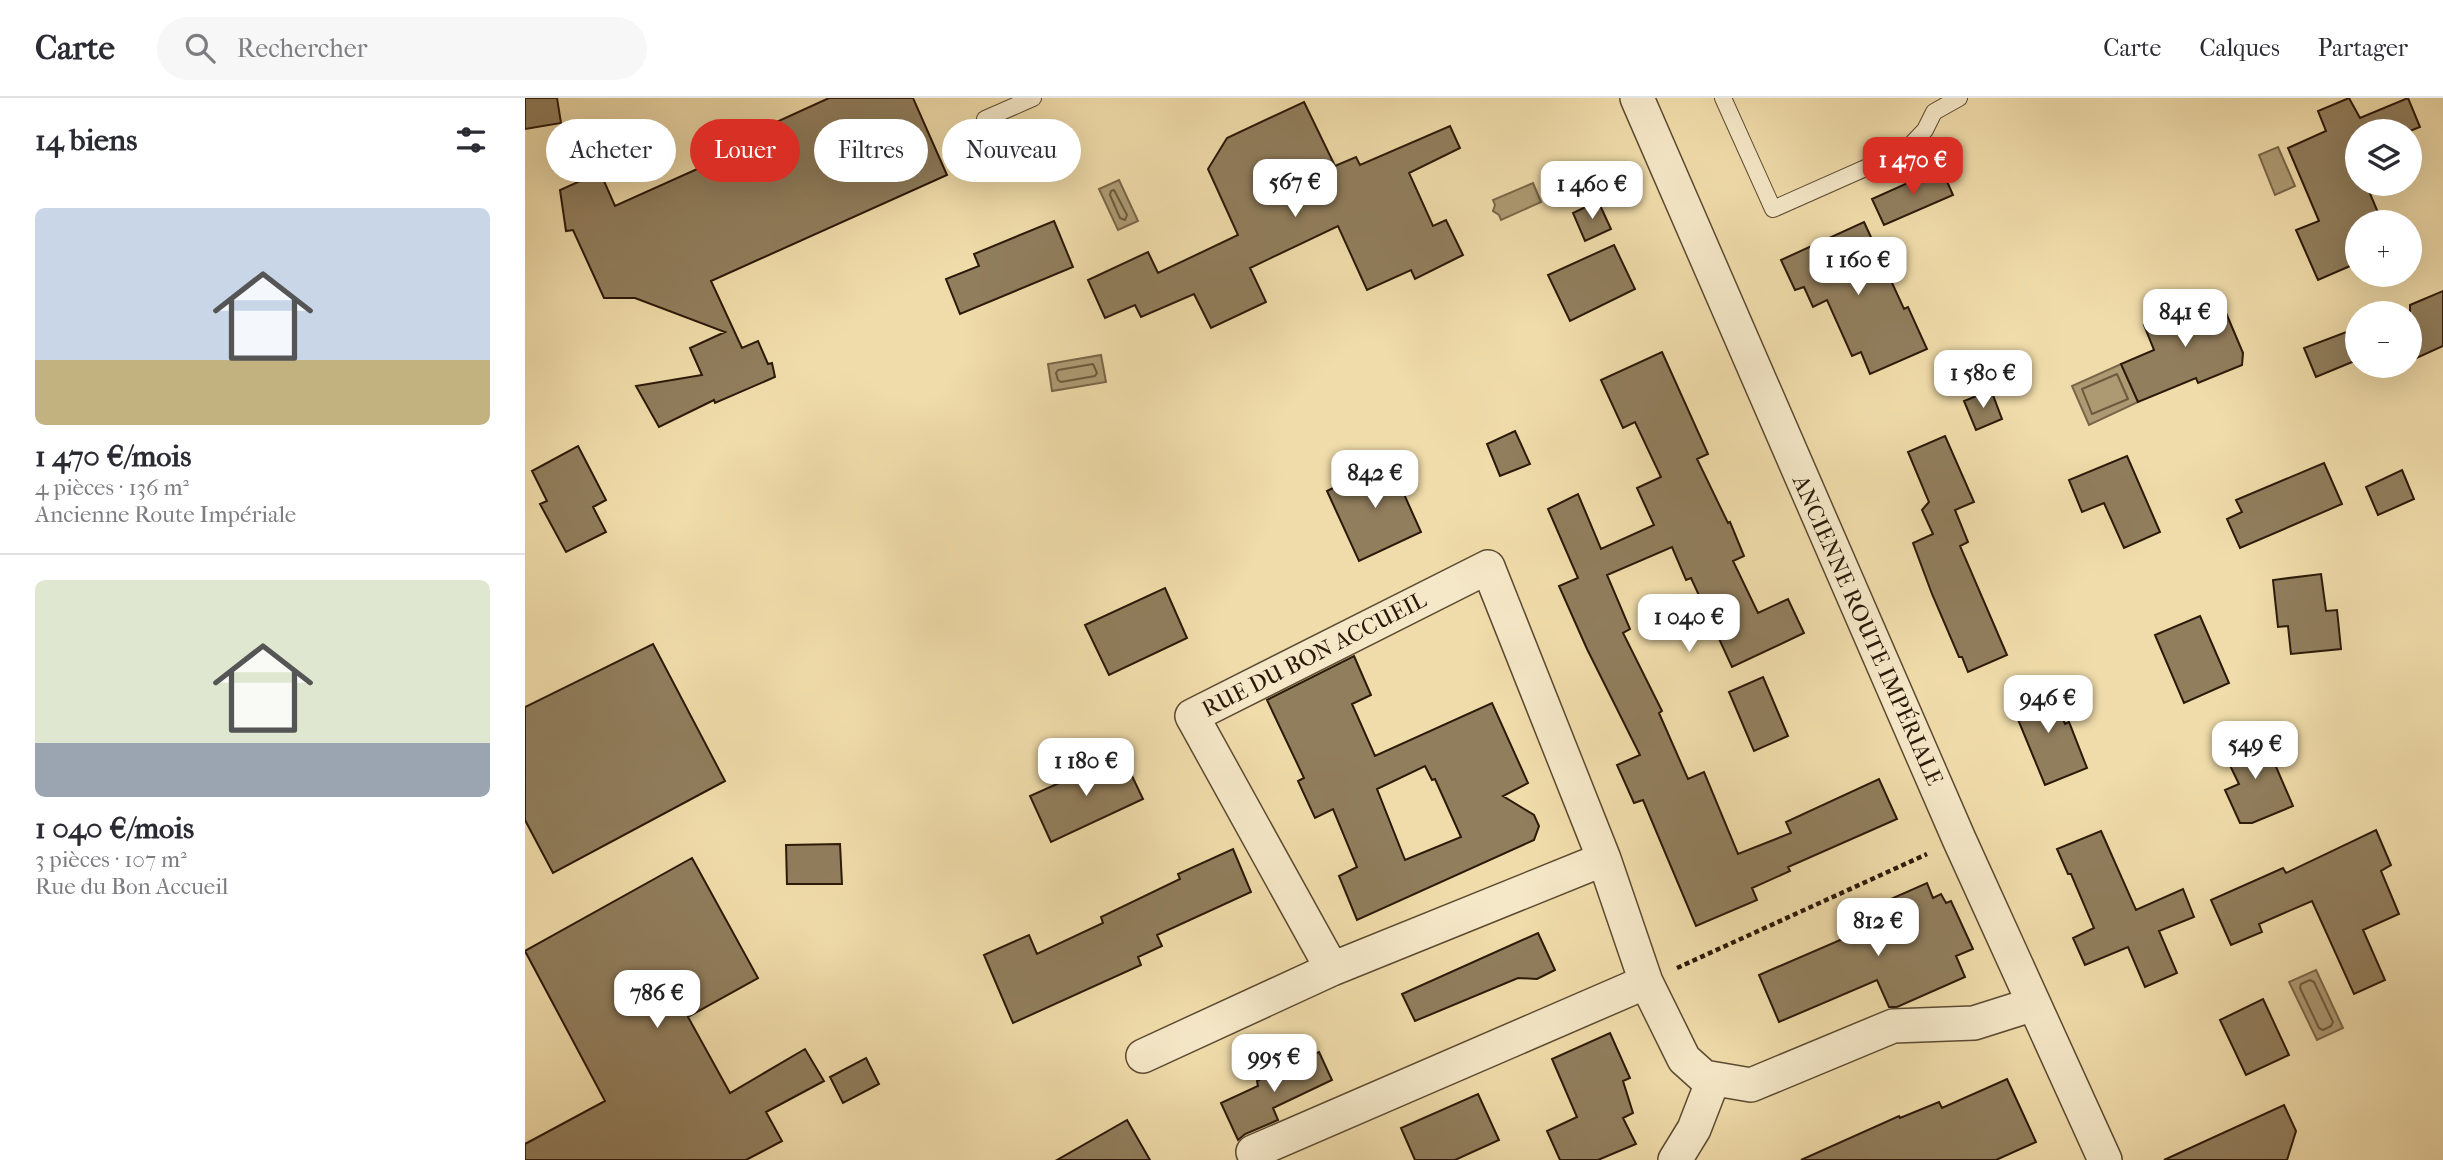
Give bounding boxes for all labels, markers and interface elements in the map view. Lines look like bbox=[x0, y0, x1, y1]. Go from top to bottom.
search box bbox=[157, 17, 647, 80]
text: Carte bbox=[35, 29, 115, 68]
icon: search bbox=[181, 29, 219, 67]
text: Rechercher bbox=[237, 33, 368, 64]
text: Carte bbox=[2103, 34, 2161, 62]
text: Calques bbox=[2199, 34, 2280, 62]
text: Partager bbox=[2318, 34, 2408, 62]
chip: Acheter bbox=[546, 119, 676, 182]
chip: Louer bbox=[690, 119, 800, 182]
chip: Filtres bbox=[814, 119, 928, 182]
chip: Nouveau bbox=[942, 119, 1081, 182]
map controls bbox=[2345, 119, 2422, 378]
button: layers bbox=[2345, 119, 2422, 196]
icon: filters bbox=[452, 121, 490, 159]
text: 14 biens bbox=[35, 123, 137, 158]
pin: 1 470 € bbox=[1848, 138, 1978, 197]
text: 1 470 € bbox=[1879, 146, 1947, 173]
pin: 567 € bbox=[1246, 159, 1344, 219]
pin: 1 460 € bbox=[1527, 162, 1657, 221]
text: 567 € bbox=[1269, 168, 1321, 195]
text: 1 460 € bbox=[1557, 170, 1627, 197]
button: + bbox=[2345, 210, 2422, 287]
pin: 1 160 € bbox=[1793, 238, 1923, 297]
text: 1 160 € bbox=[1826, 246, 1891, 273]
icon: home bbox=[200, 253, 326, 379]
pin: 841 € bbox=[2136, 289, 2234, 349]
text: 841 € bbox=[2159, 298, 2211, 325]
button: − bbox=[2345, 301, 2422, 378]
pin: 1 580 € bbox=[1918, 350, 2048, 410]
text: 1 580 € bbox=[1950, 359, 2016, 386]
text: 1 470 €/mois bbox=[35, 439, 191, 474]
pin: 842 € bbox=[1326, 450, 1424, 510]
text: 842 € bbox=[1347, 459, 1403, 486]
street label: ANCIENNE ROUTE IMPÉRIALE bbox=[1786, 470, 1948, 790]
text: 4 pièces · 136 m² bbox=[35, 474, 189, 501]
text: Ancienne Route Impériale bbox=[35, 501, 296, 528]
street label: RUE DU BON ACCUEIL bbox=[1198, 586, 1431, 723]
pin: 1 040 € bbox=[1624, 594, 1754, 654]
text: 1 040 € bbox=[1654, 603, 1724, 630]
icon: home bbox=[200, 625, 326, 751]
pin: 946 € bbox=[1999, 676, 2097, 735]
text: 946 € bbox=[2020, 684, 2076, 711]
pin: 549 € bbox=[2206, 722, 2304, 781]
text: 549 € bbox=[2228, 730, 2282, 757]
pin: 1 180 € bbox=[1021, 738, 1151, 798]
text: 1 180 € bbox=[1054, 747, 1118, 774]
text: 1 040 €/mois bbox=[35, 811, 194, 846]
text: 3 pièces · 107 m² bbox=[35, 846, 187, 873]
text: Rue du Bon Accueil bbox=[35, 873, 228, 900]
pin: 812 € bbox=[1829, 898, 1927, 958]
text: 812 € bbox=[1853, 907, 1903, 934]
pin: 786 € bbox=[608, 970, 706, 1030]
text: 786 € bbox=[630, 979, 684, 1006]
pin: 995 € bbox=[1225, 1034, 1323, 1094]
text: 995 € bbox=[1248, 1043, 1300, 1070]

